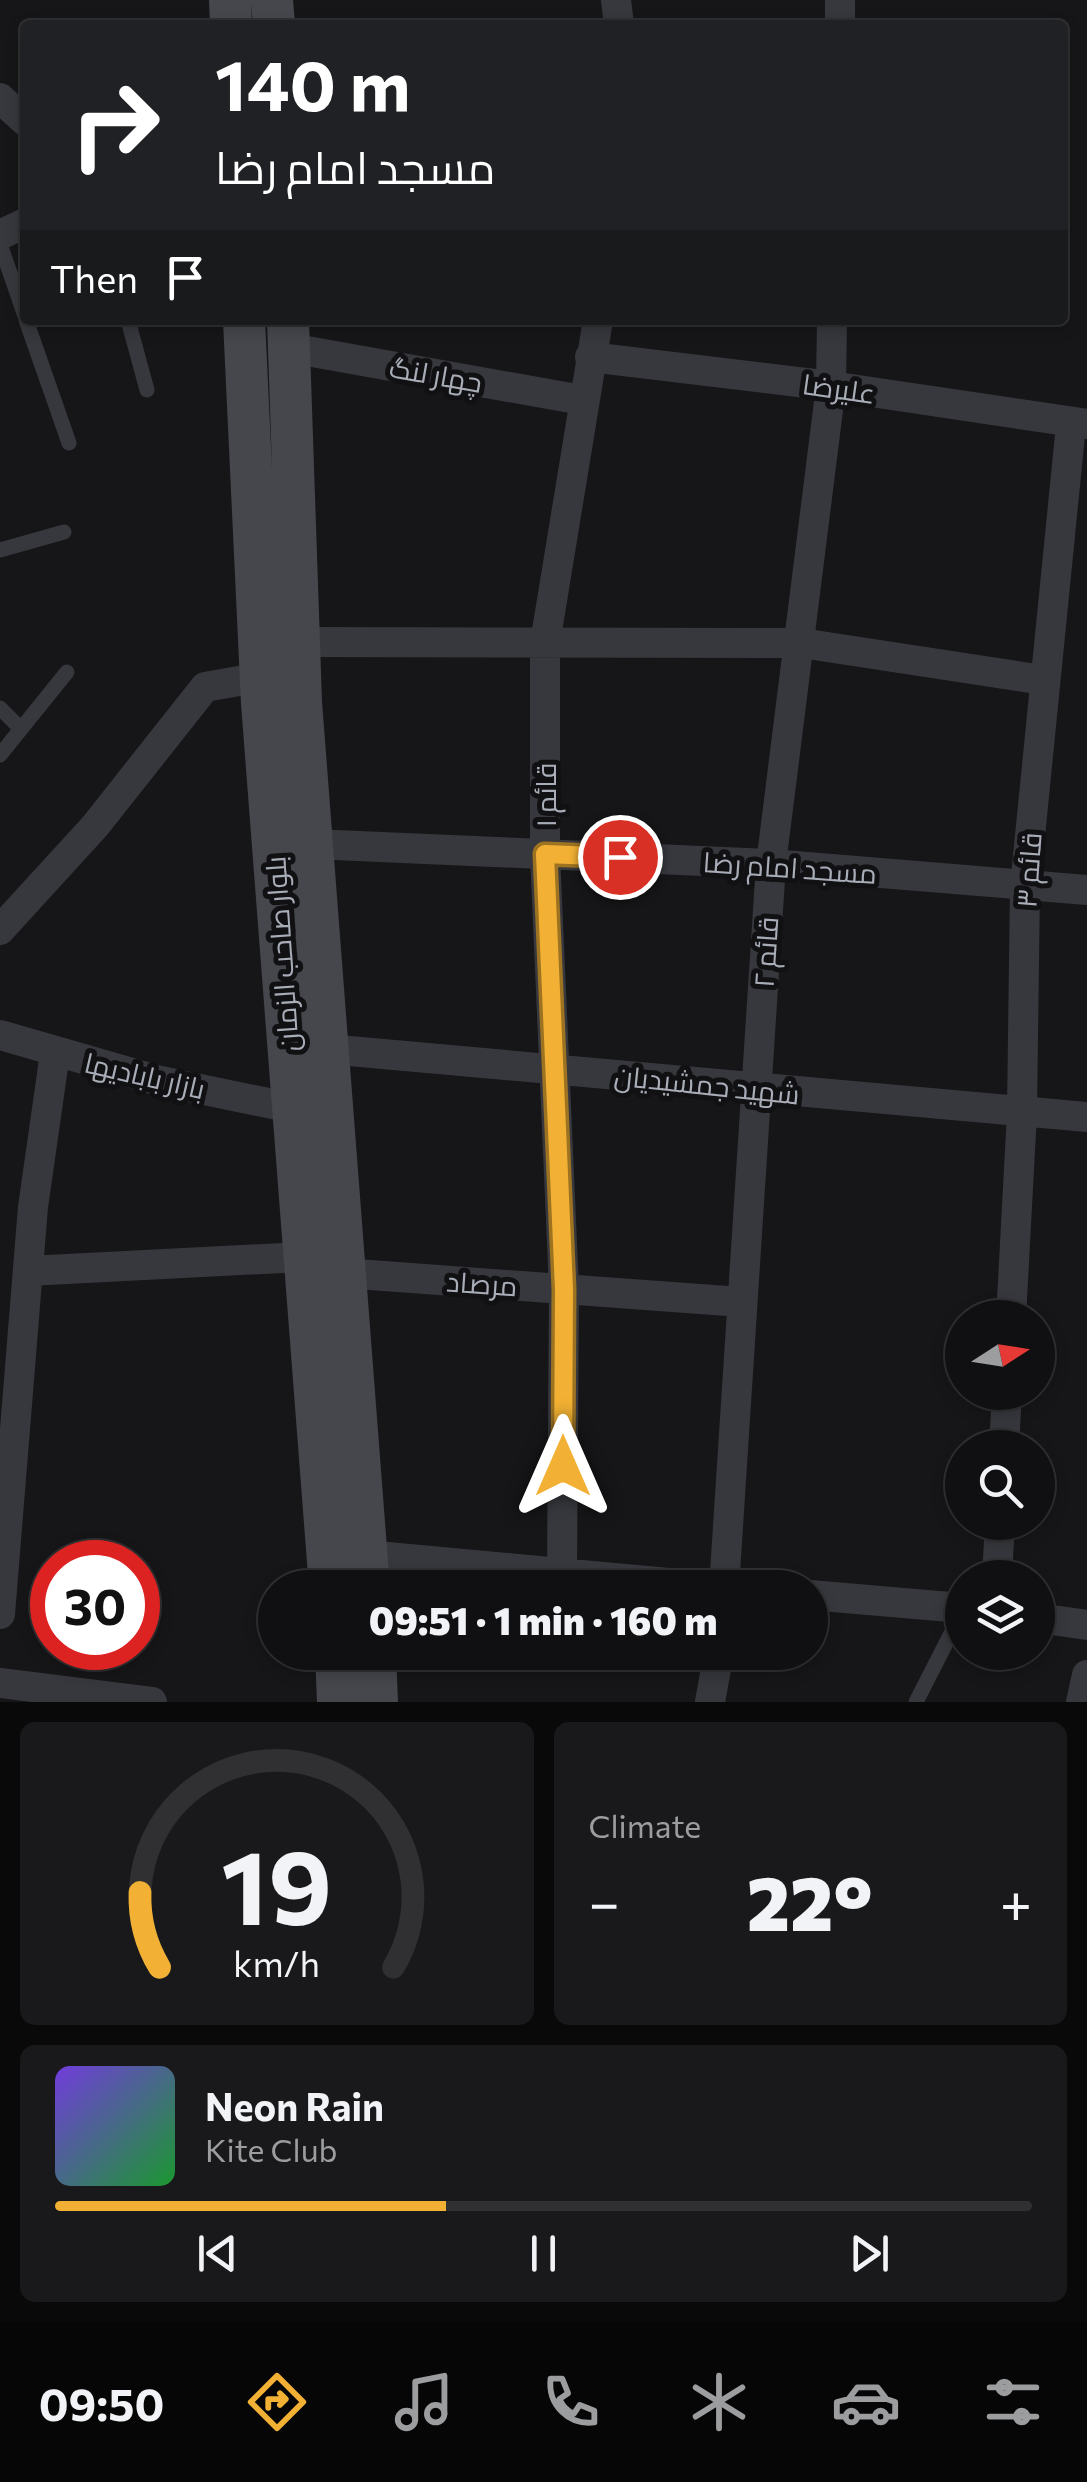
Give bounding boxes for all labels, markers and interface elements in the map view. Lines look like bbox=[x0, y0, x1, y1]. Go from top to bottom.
text: 140 m bbox=[215, 40, 411, 125]
icon: right bbox=[50, 60, 180, 190]
text: مسجد امام رضا bbox=[215, 138, 496, 193]
icon: arrive bbox=[158, 250, 213, 305]
text: Then bbox=[50, 254, 138, 301]
street label: چهار لنگ bbox=[386, 349, 485, 402]
street label: علیرضا bbox=[800, 366, 878, 410]
street label: قائم ۱ bbox=[528, 762, 566, 828]
pin bbox=[578, 815, 663, 900]
icon: arrive bbox=[593, 830, 648, 885]
street label: قائم ۳ bbox=[1008, 831, 1052, 909]
street label: مسجد امام رضا bbox=[701, 844, 878, 894]
street label: بلوار صاحب الزمان bbox=[257, 855, 306, 1053]
street label: قائم ۲ bbox=[746, 915, 788, 989]
street label: بازار بابادیها bbox=[81, 1045, 209, 1106]
street label: شهید جمشیدیان bbox=[612, 1057, 801, 1112]
street label: مرصاد bbox=[445, 1264, 519, 1302]
north arrow bbox=[945, 1300, 1055, 1410]
map controls bbox=[945, 1300, 1055, 1670]
position arrow bbox=[511, 1414, 615, 1518]
button: search bbox=[945, 1430, 1055, 1540]
speed limit sign: 30 bbox=[30, 1540, 160, 1670]
button: layers bbox=[945, 1560, 1055, 1670]
text: 09:51 · 1 min · 160 m bbox=[369, 1596, 717, 1643]
text: Climate bbox=[589, 1805, 701, 1845]
text: 19 bbox=[221, 1819, 332, 1946]
text: 22° bbox=[747, 1855, 873, 1946]
text: − bbox=[589, 1867, 620, 1934]
text: + bbox=[1000, 1867, 1032, 1934]
text: km/h bbox=[233, 1941, 320, 1984]
text: Neon Rain bbox=[205, 2082, 384, 2129]
text: Kite Club bbox=[205, 2129, 337, 2169]
icon: previous bbox=[190, 2226, 245, 2281]
icon: pause bbox=[516, 2226, 571, 2281]
icon: next bbox=[842, 2226, 897, 2281]
icon: directions bbox=[242, 2367, 312, 2437]
icon: music bbox=[389, 2367, 459, 2437]
icon: phone bbox=[536, 2367, 606, 2437]
icon: climate bbox=[684, 2367, 754, 2437]
icon: car bbox=[831, 2367, 901, 2437]
icon: filters bbox=[978, 2367, 1048, 2437]
text: 09:50 bbox=[39, 2375, 164, 2430]

